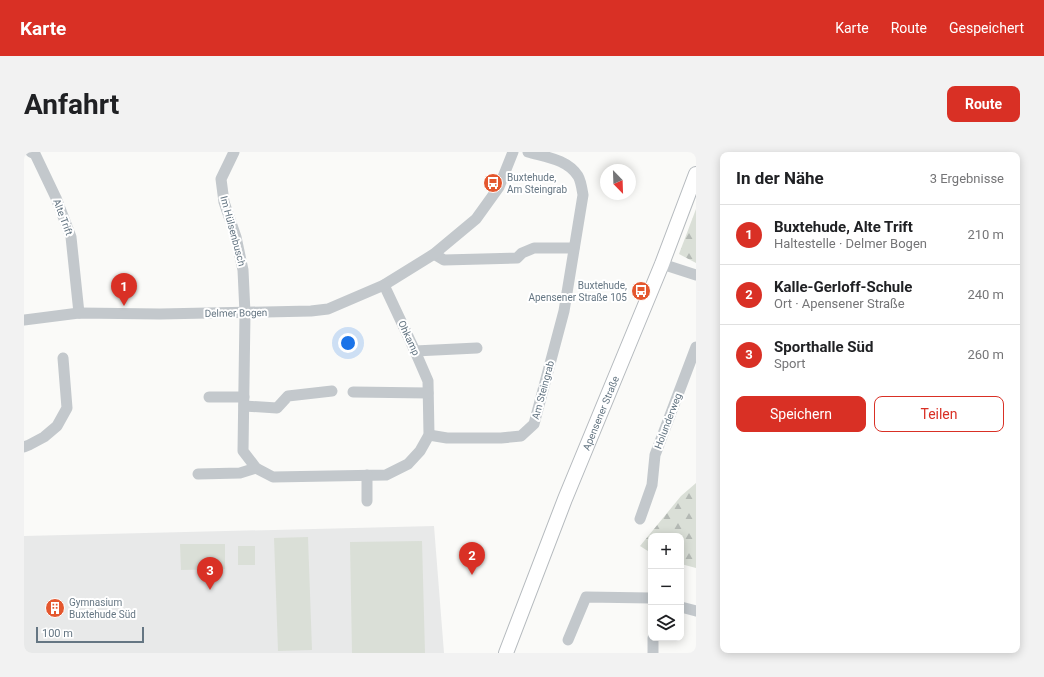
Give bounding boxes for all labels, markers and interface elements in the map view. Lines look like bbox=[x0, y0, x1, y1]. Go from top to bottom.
text: Karte bbox=[20, 17, 66, 40]
text: Karte bbox=[835, 20, 869, 36]
text: Route bbox=[891, 20, 927, 36]
text: Gespeichert bbox=[949, 20, 1024, 36]
button: Route bbox=[947, 86, 1020, 122]
text: Anfahrt bbox=[24, 88, 119, 121]
north arrow bbox=[600, 164, 636, 200]
text: In der Nähe bbox=[736, 168, 824, 188]
text: 3 Ergebnisse bbox=[930, 171, 1004, 186]
bus stop icon: Buxtehude, Am Steingrab bbox=[482, 172, 504, 194]
place label: Buxtehude, Am Steingrab bbox=[507, 172, 567, 195]
street label: Im Hülsenbusch bbox=[218, 195, 248, 267]
street label: Alte Trift bbox=[51, 197, 75, 237]
text: Buxtehude, Alte Trift bbox=[774, 218, 913, 236]
text: 1 bbox=[745, 227, 753, 242]
text: 210 m bbox=[967, 227, 1004, 242]
text: Haltestelle · Delmer Bogen bbox=[774, 236, 927, 251]
pin: 1 bbox=[111, 273, 137, 306]
text: Kalle-Gerloff-Schule bbox=[774, 278, 912, 296]
place label: Buxtehude, Apensener Straße 105 bbox=[528, 280, 627, 303]
bus stop icon: Buxtehude, Apensener Straße 105 bbox=[630, 280, 652, 302]
text: 2 bbox=[745, 287, 753, 302]
text: 240 m bbox=[967, 287, 1004, 302]
text: Ort · Apensener Straße bbox=[774, 296, 905, 311]
street label: Delmer Bogen bbox=[205, 307, 267, 319]
street label: Ohkamp bbox=[396, 319, 422, 358]
your location bbox=[338, 333, 358, 353]
text: Sporthalle Süd bbox=[774, 338, 873, 356]
text: 3 bbox=[745, 347, 753, 362]
text: 260 m bbox=[967, 347, 1004, 362]
text: Sport bbox=[774, 356, 805, 371]
street label: Am Steingrab bbox=[530, 359, 556, 420]
street label: Apensener Straße bbox=[580, 374, 621, 452]
street label: Holunderweg bbox=[652, 391, 684, 451]
button: Speichern bbox=[736, 396, 866, 432]
button: Teilen bbox=[874, 396, 1004, 432]
map controls bbox=[648, 533, 684, 641]
button: + bbox=[648, 533, 684, 569]
pin: 2 bbox=[459, 542, 485, 575]
pin: 3 bbox=[197, 557, 223, 590]
button: − bbox=[648, 569, 684, 605]
building icon: Gymnasium Buxtehude Süd bbox=[44, 597, 66, 619]
place label: Gymnasium Buxtehude Süd bbox=[69, 597, 136, 620]
button: layers bbox=[648, 605, 684, 641]
scale bar bbox=[36, 625, 144, 644]
text: 100 m bbox=[42, 627, 73, 640]

